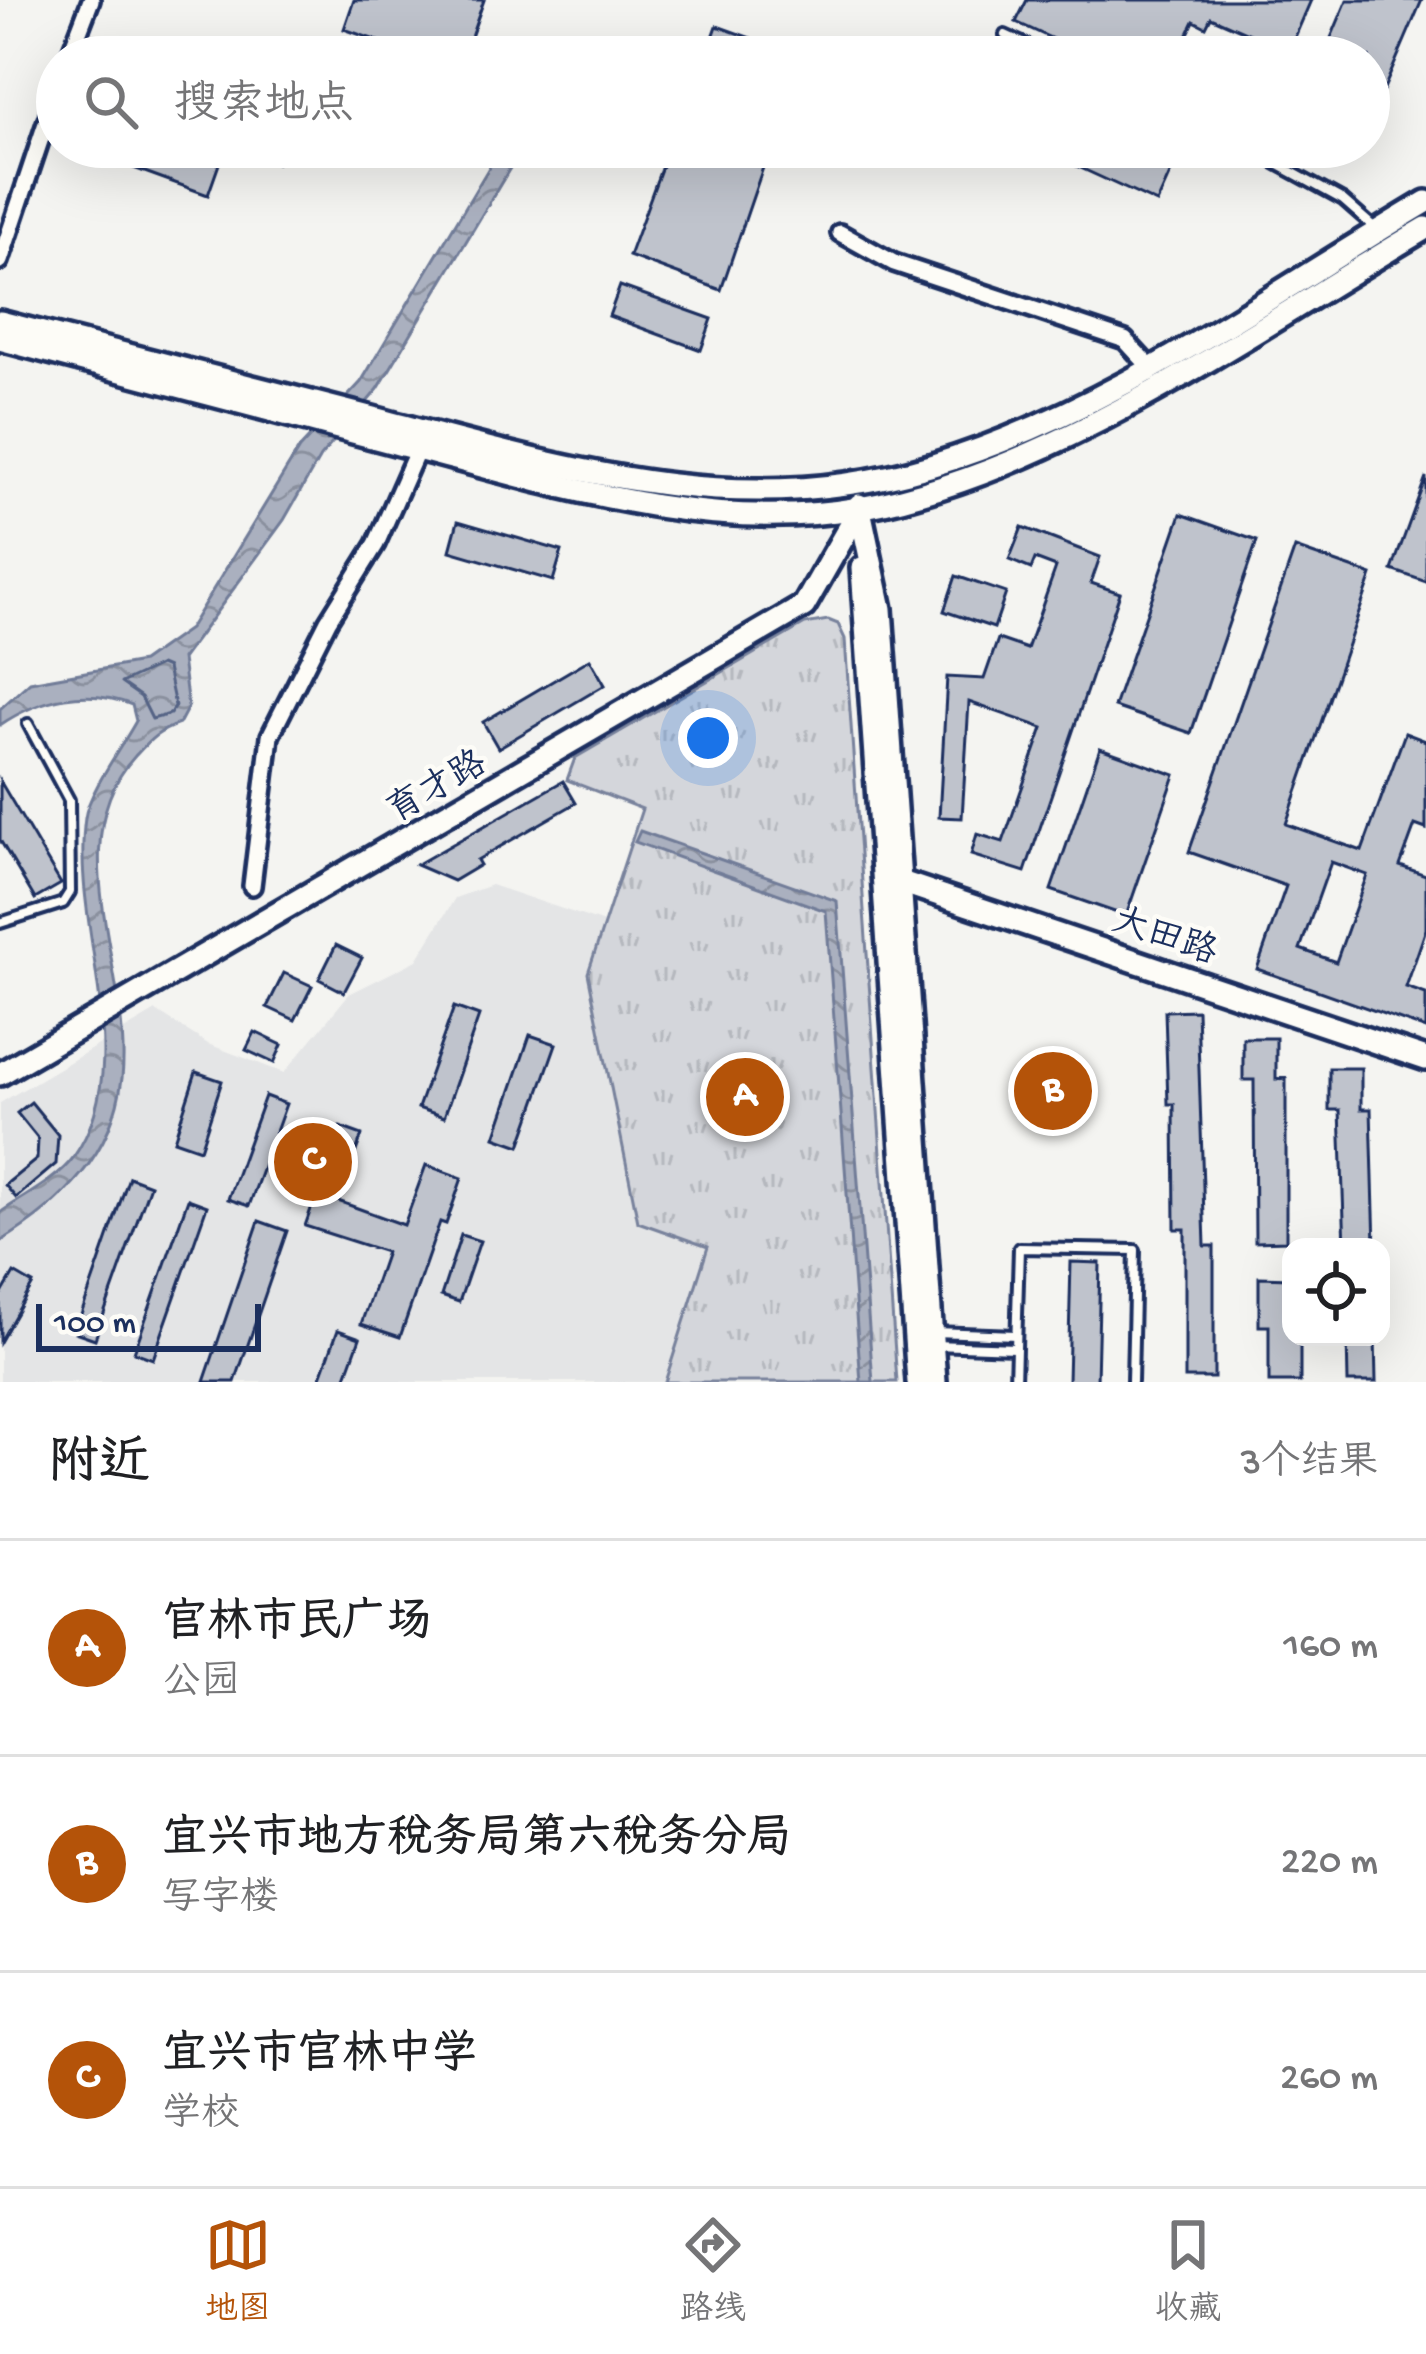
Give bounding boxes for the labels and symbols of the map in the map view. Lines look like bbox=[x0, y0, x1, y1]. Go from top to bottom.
your location bbox=[678, 708, 738, 768]
street label: 育才路 bbox=[380, 742, 496, 835]
street label: 大田路 bbox=[1106, 899, 1223, 977]
pin: B bbox=[1014, 1046, 1092, 1136]
pin: A bbox=[706, 1052, 784, 1142]
pin: C bbox=[274, 1117, 352, 1207]
scale bar bbox=[36, 1298, 261, 1351]

